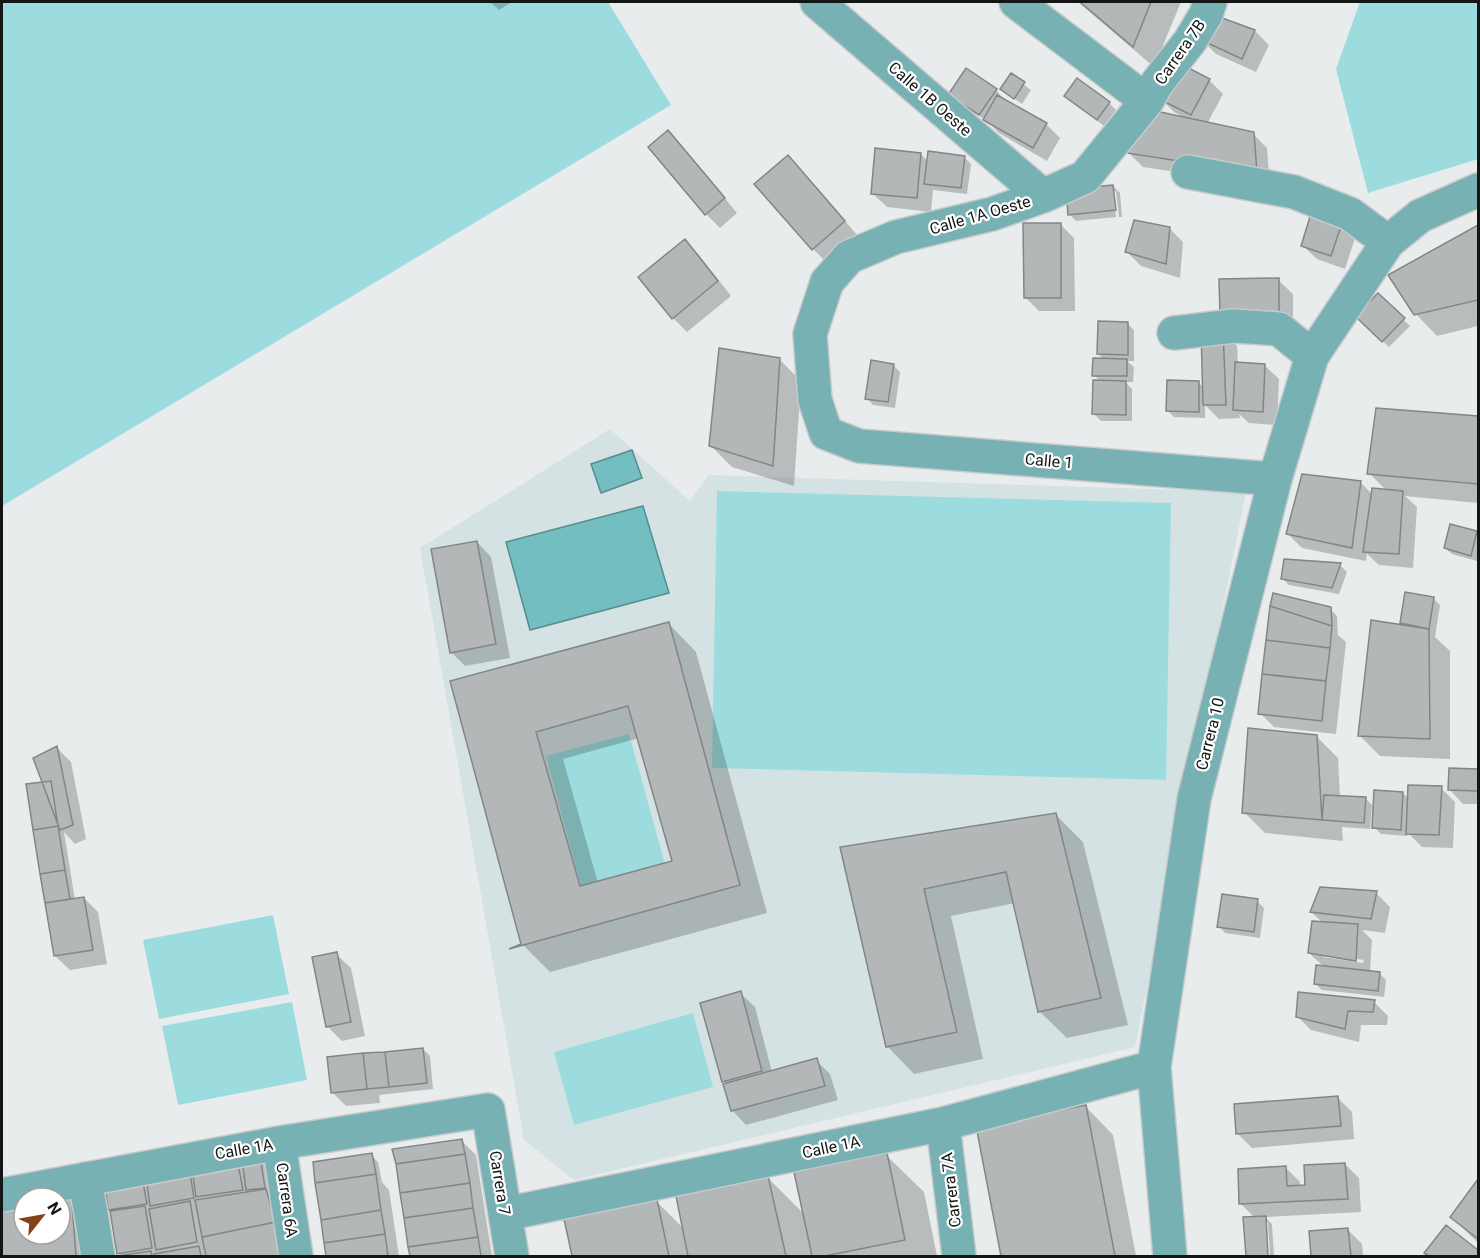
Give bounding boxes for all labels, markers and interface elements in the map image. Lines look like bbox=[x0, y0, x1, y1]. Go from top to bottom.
street label: Carrera 7B bbox=[1151, 16, 1209, 88]
street label: Calle 1B Oeste bbox=[885, 58, 975, 140]
street label: Calle 1A Oeste bbox=[927, 192, 1033, 238]
street label: Calle 1 bbox=[1024, 449, 1074, 473]
street label: Carrera 10 bbox=[1192, 696, 1228, 772]
street label: Calle 1A bbox=[800, 1131, 862, 1162]
street label: Calle 1A bbox=[213, 1134, 275, 1163]
street label: Carrera 7 bbox=[486, 1149, 514, 1217]
street label: Carrera 7A bbox=[937, 1151, 965, 1229]
street label: Carrera 6A bbox=[272, 1161, 302, 1239]
north arrow bbox=[12, 1186, 72, 1246]
text: N bbox=[43, 1199, 65, 1218]

